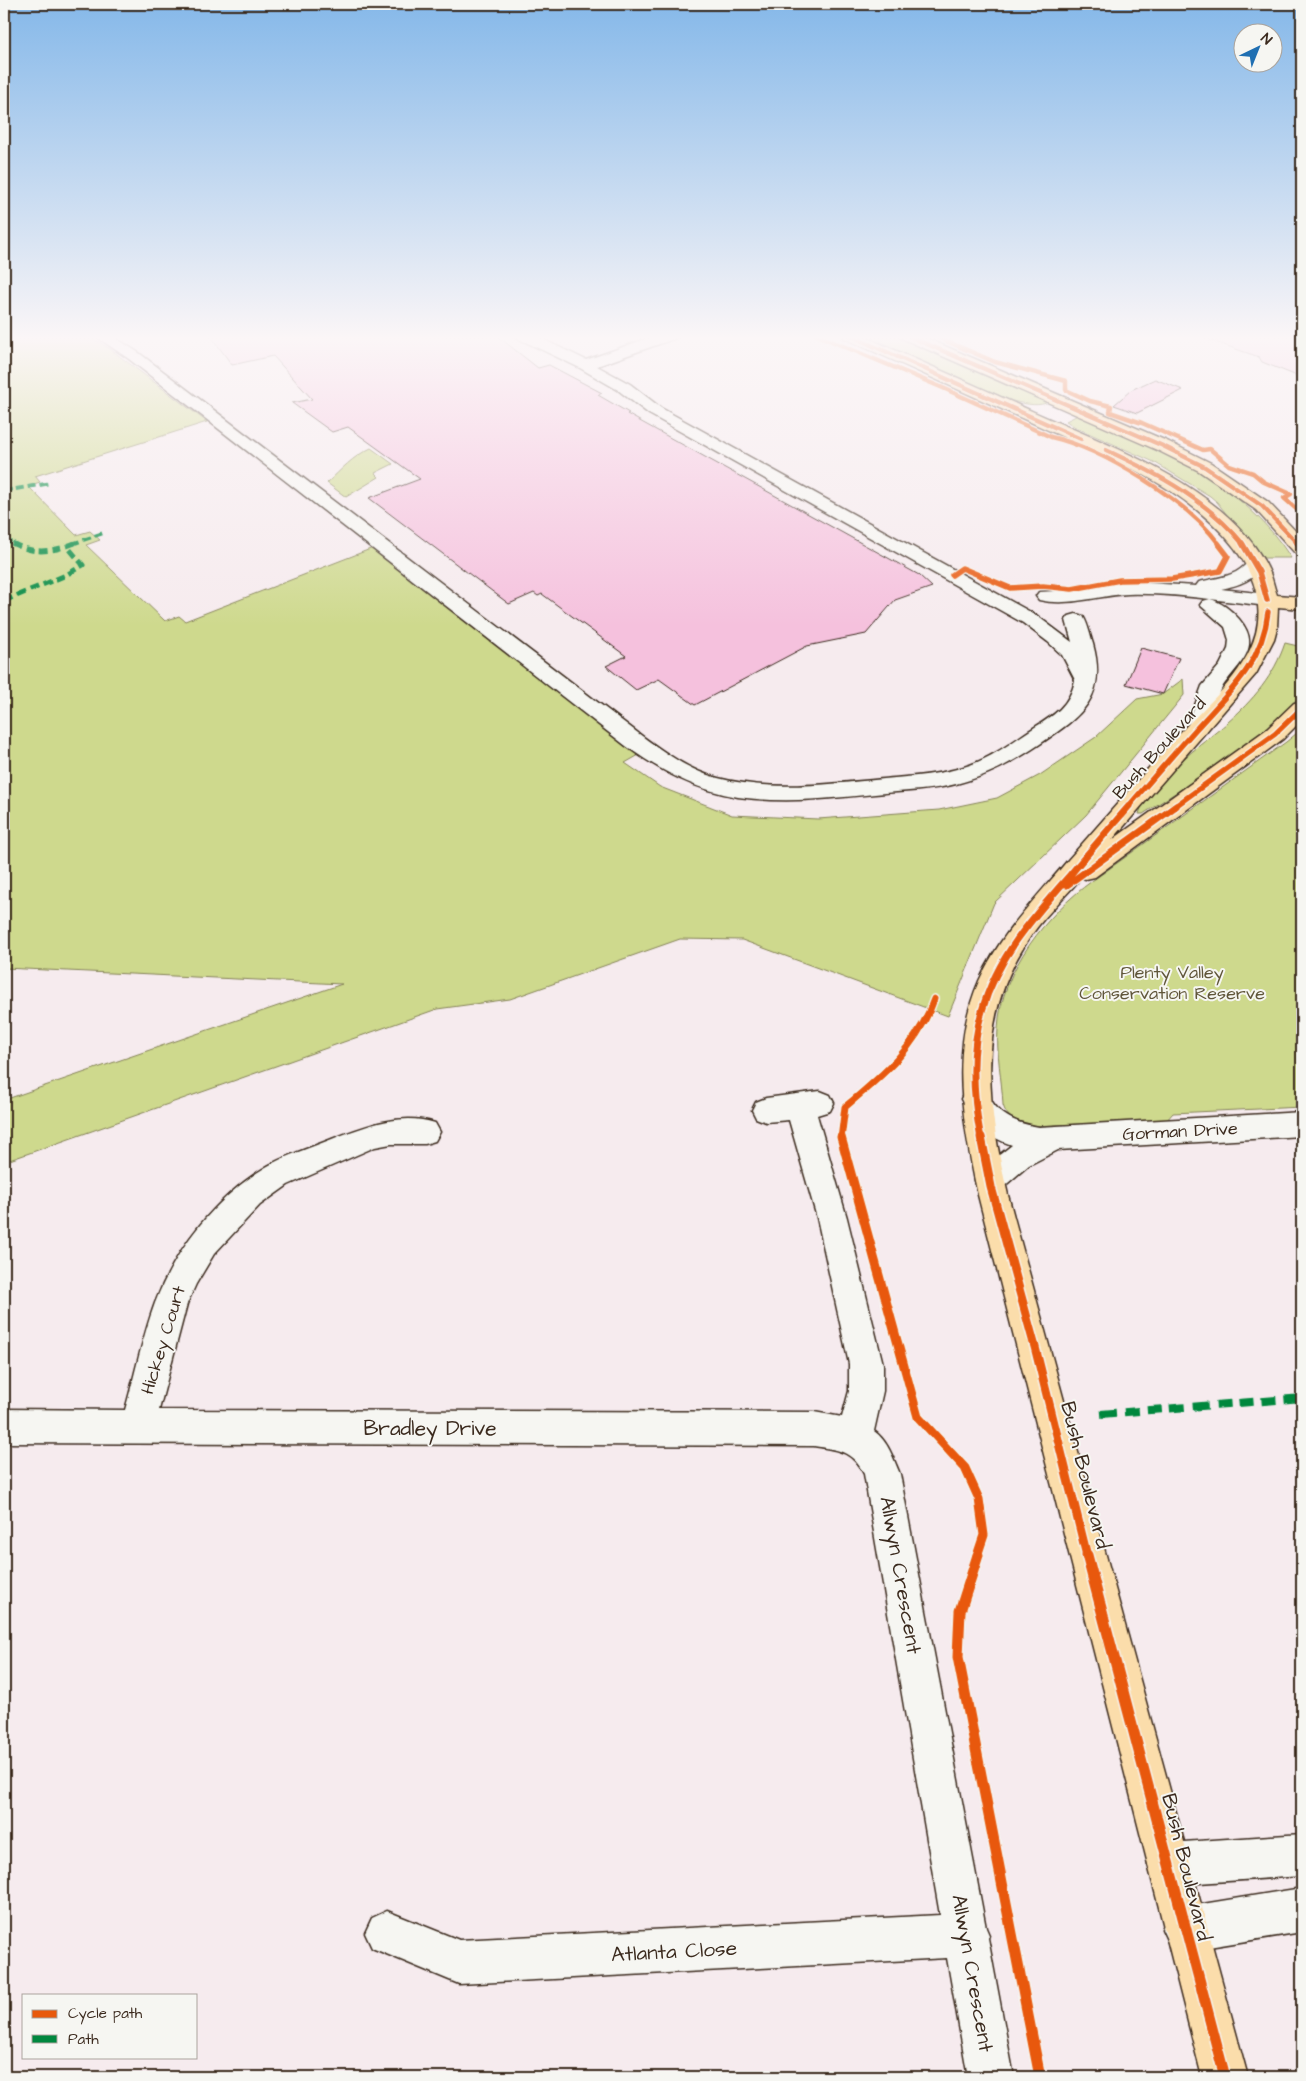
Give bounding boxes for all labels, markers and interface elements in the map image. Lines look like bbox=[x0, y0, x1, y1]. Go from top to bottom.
north arrow bbox=[1234, 22, 1284, 72]
text: N bbox=[1256, 29, 1276, 50]
street label: Bush Boulevard bbox=[1107, 692, 1212, 805]
park label: Plenty Valley Conservation Reserve bbox=[1079, 960, 1265, 1006]
street label: Gorman Drive bbox=[1122, 1116, 1239, 1147]
street label: Hickey Court bbox=[135, 1282, 193, 1398]
street label: Bush Boulevard bbox=[1053, 1398, 1118, 1552]
street label: Bradley Drive bbox=[363, 1414, 497, 1445]
street label: Allwyn Crescent bbox=[870, 1494, 929, 1657]
street label: Bush Boulevard bbox=[1154, 1790, 1219, 1944]
street label: Allwyn Crescent bbox=[942, 1892, 1001, 2055]
street label: Atlanta Close bbox=[610, 1934, 738, 1969]
legend bbox=[22, 1994, 198, 2058]
text: Cycle path bbox=[68, 2003, 143, 2025]
text: Path bbox=[68, 2029, 99, 2050]

